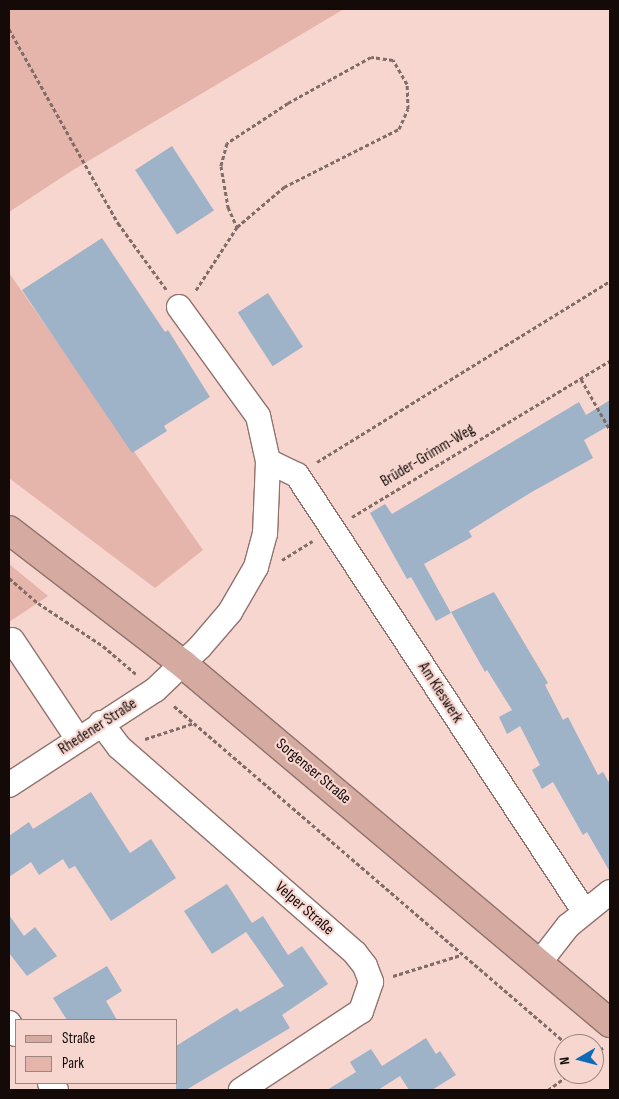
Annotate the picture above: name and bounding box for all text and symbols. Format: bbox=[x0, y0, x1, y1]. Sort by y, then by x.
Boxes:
street label: Brüder-Grimm-Weg bbox=[377, 420, 479, 492]
street label: Am Kieswerk bbox=[413, 659, 467, 727]
street label: Rhedener Straße bbox=[55, 695, 141, 759]
street label: Sorgenser Straße bbox=[272, 735, 354, 809]
street label: Velper Straße bbox=[271, 878, 337, 940]
legend bbox=[15, 1019, 178, 1084]
text: Straße bbox=[62, 1029, 95, 1048]
north arrow bbox=[554, 1034, 604, 1084]
text: Park bbox=[62, 1054, 84, 1073]
text: N bbox=[556, 1056, 574, 1066]

